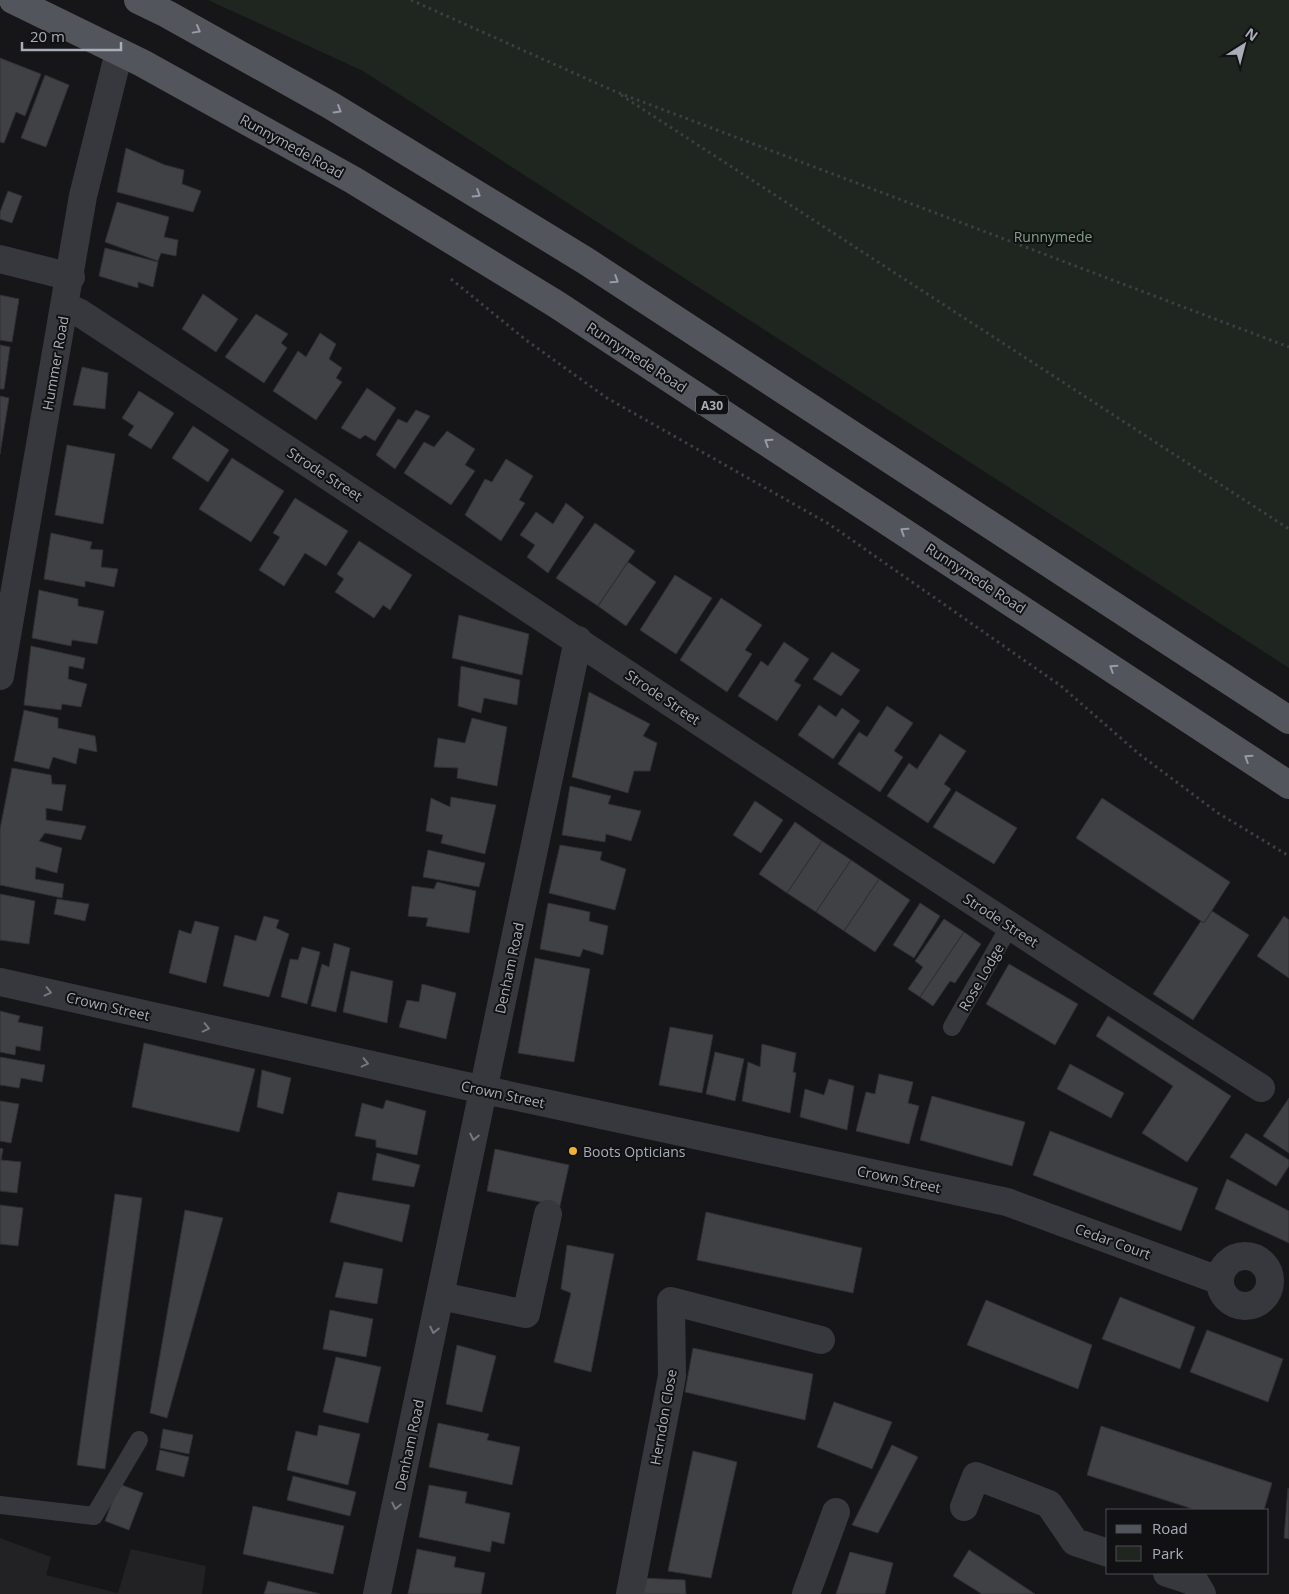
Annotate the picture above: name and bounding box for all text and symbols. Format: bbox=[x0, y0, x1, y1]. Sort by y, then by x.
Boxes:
scale bar bbox=[22, 20, 121, 52]
north arrow bbox=[1219, 20, 1269, 70]
text: N bbox=[1242, 23, 1262, 45]
one-way arrow bbox=[192, 24, 201, 34]
text: 20 m bbox=[30, 26, 65, 46]
one-way arrow bbox=[333, 104, 342, 114]
street label: Runnymede Road bbox=[237, 110, 347, 182]
one-way arrow bbox=[472, 188, 481, 198]
park label: Runnymede bbox=[1014, 227, 1092, 246]
one-way arrow bbox=[610, 274, 619, 284]
street label: Hummer Road bbox=[37, 314, 73, 412]
street label: Runnymede Road bbox=[583, 318, 691, 396]
road number: A30 bbox=[696, 396, 728, 414]
one-way arrow bbox=[764, 438, 773, 448]
street label: Strode Street bbox=[284, 443, 366, 505]
one-way arrow bbox=[900, 528, 910, 537]
street label: Runnymede Road bbox=[922, 539, 1030, 617]
street label: Strode Street bbox=[622, 665, 704, 729]
one-way arrow bbox=[1109, 665, 1118, 674]
one-way arrow bbox=[1245, 755, 1254, 764]
street label: Strode Street bbox=[960, 889, 1042, 951]
street label: Denham Road bbox=[490, 921, 528, 1015]
street label: Rose Lodge bbox=[954, 940, 1008, 1014]
one-way arrow bbox=[43, 986, 52, 997]
street label: Crown Street bbox=[64, 987, 152, 1025]
one-way arrow bbox=[202, 1022, 211, 1033]
one-way arrow bbox=[360, 1057, 369, 1068]
street label: Crown Street bbox=[459, 1076, 547, 1112]
one-way arrow bbox=[469, 1132, 480, 1141]
place label: Boots Opticians bbox=[583, 1142, 686, 1161]
marker: Boots Opticians bbox=[567, 1145, 579, 1157]
street label: Crown Street bbox=[855, 1161, 943, 1197]
street label: Cedar Court bbox=[1073, 1219, 1153, 1263]
one-way arrow bbox=[429, 1326, 440, 1335]
street label: Herndon Close bbox=[645, 1367, 681, 1466]
street label: Denham Road bbox=[390, 1398, 428, 1492]
one-way arrow bbox=[391, 1502, 402, 1511]
legend bbox=[1106, 1509, 1269, 1574]
text: Road bbox=[1152, 1518, 1188, 1538]
text: Park bbox=[1152, 1543, 1183, 1563]

